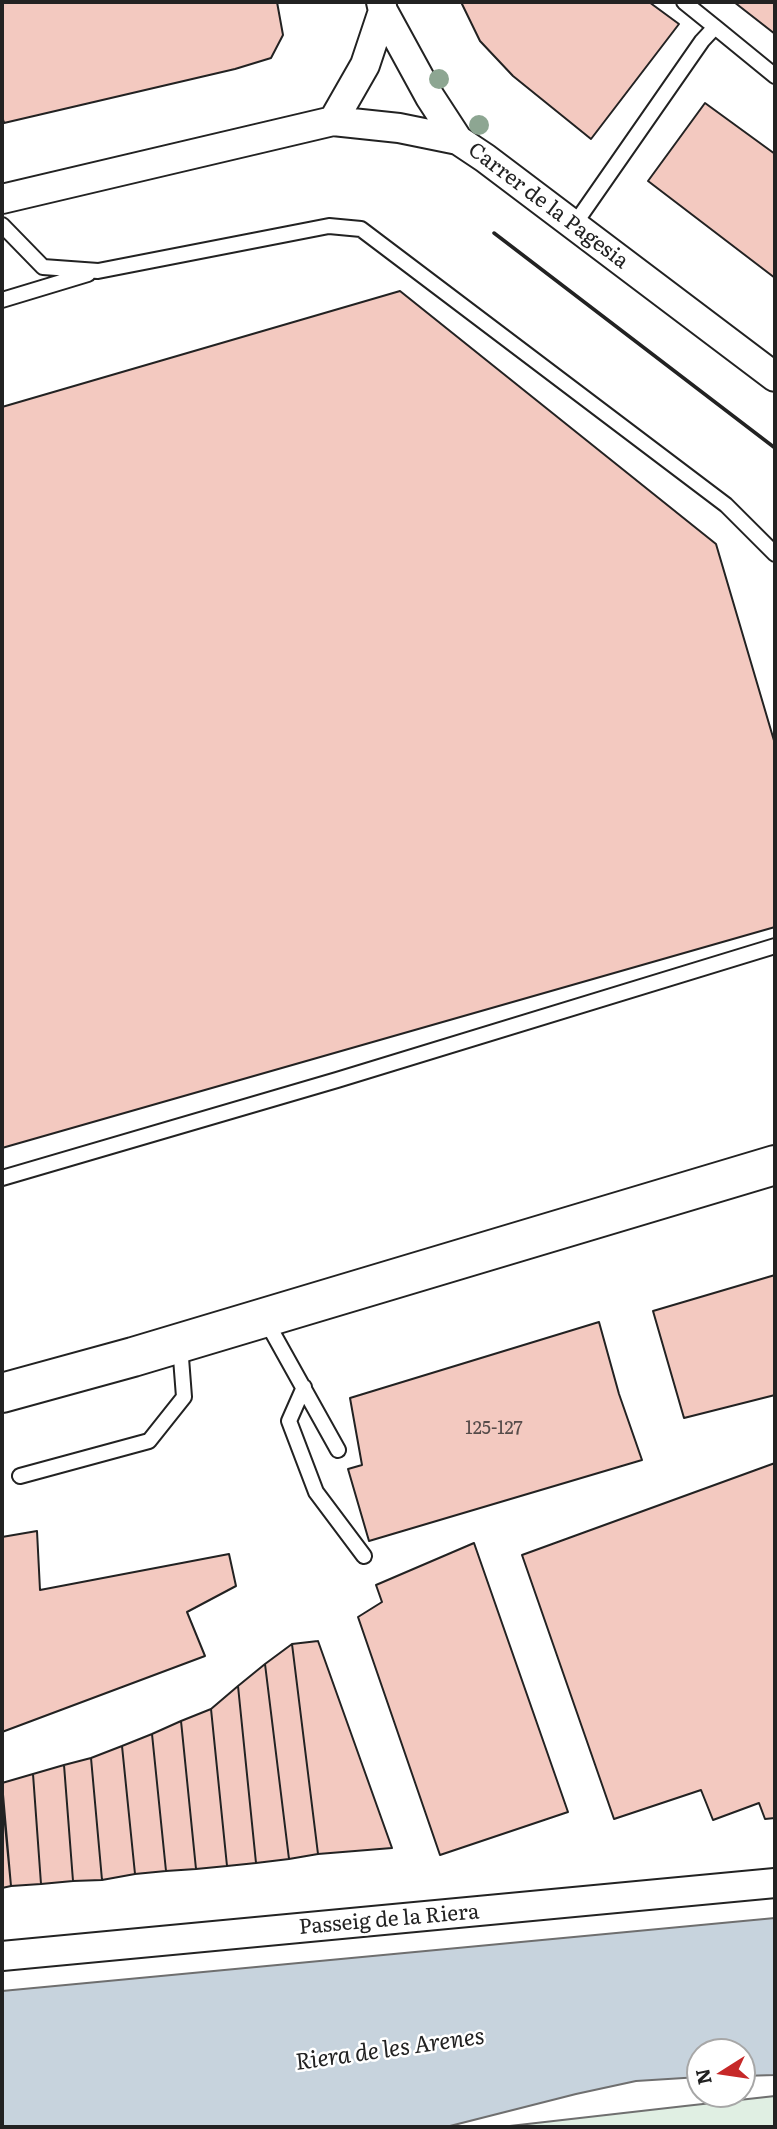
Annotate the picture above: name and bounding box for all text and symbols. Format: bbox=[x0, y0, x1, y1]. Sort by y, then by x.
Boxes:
street label: Carrer de la Pagesia bbox=[463, 138, 633, 274]
house number: 125-127 bbox=[465, 1418, 523, 1440]
street label: Passeig de la Riera bbox=[298, 1900, 480, 1940]
water label: Riera de les Arenes bbox=[294, 2023, 486, 2077]
north arrow bbox=[686, 2038, 756, 2108]
text: N bbox=[687, 2066, 718, 2088]

